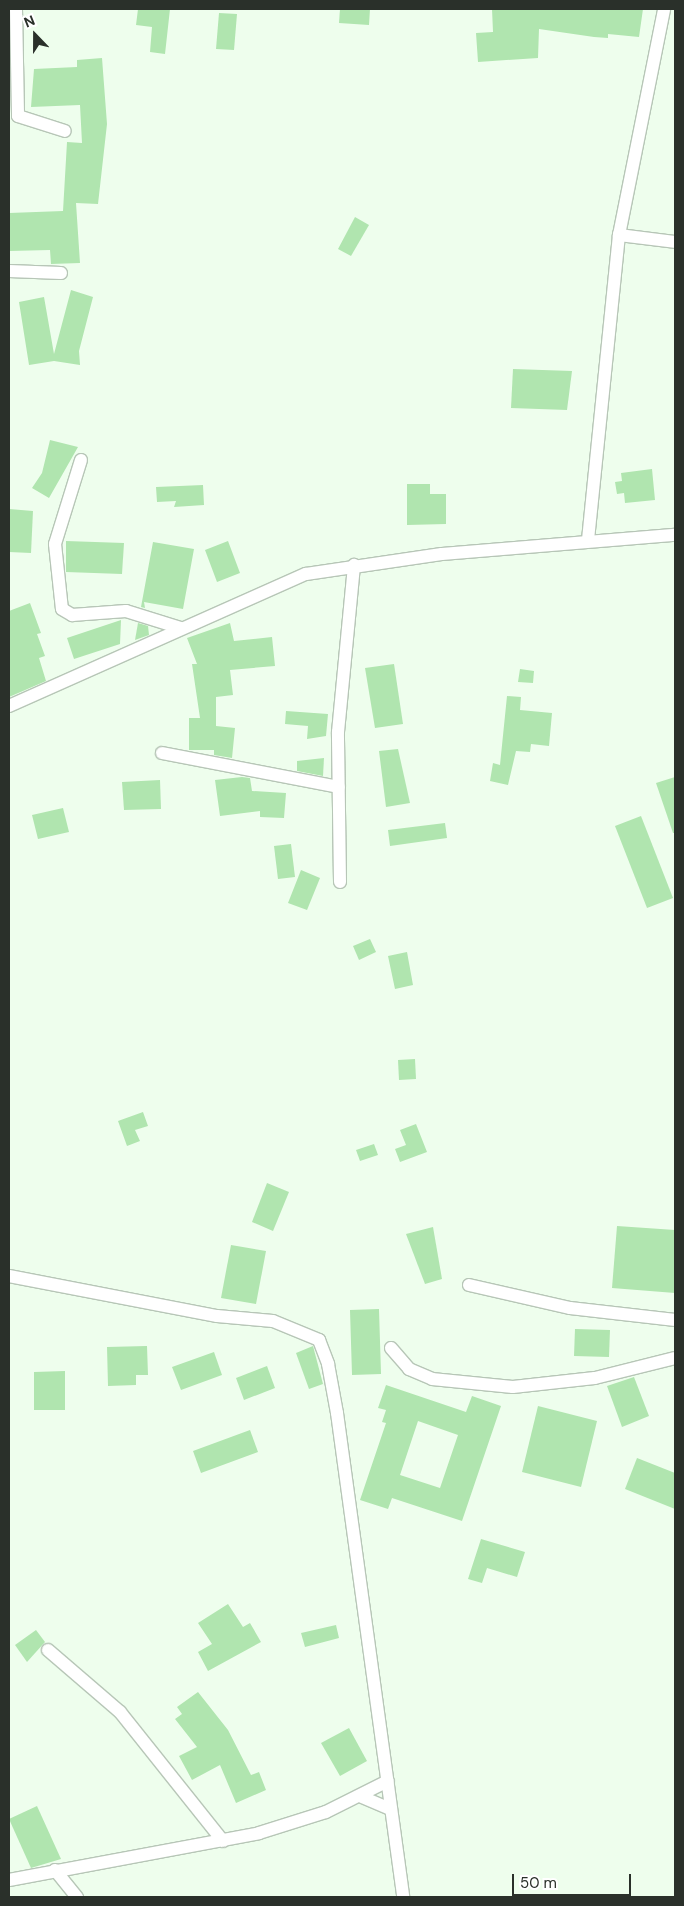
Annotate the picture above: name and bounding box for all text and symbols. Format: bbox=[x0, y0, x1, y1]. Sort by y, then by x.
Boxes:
north arrow bbox=[10, 10, 60, 60]
text: N bbox=[21, 11, 37, 31]
scale bar bbox=[514, 1864, 633, 1896]
text: 50 m bbox=[520, 1873, 557, 1893]

